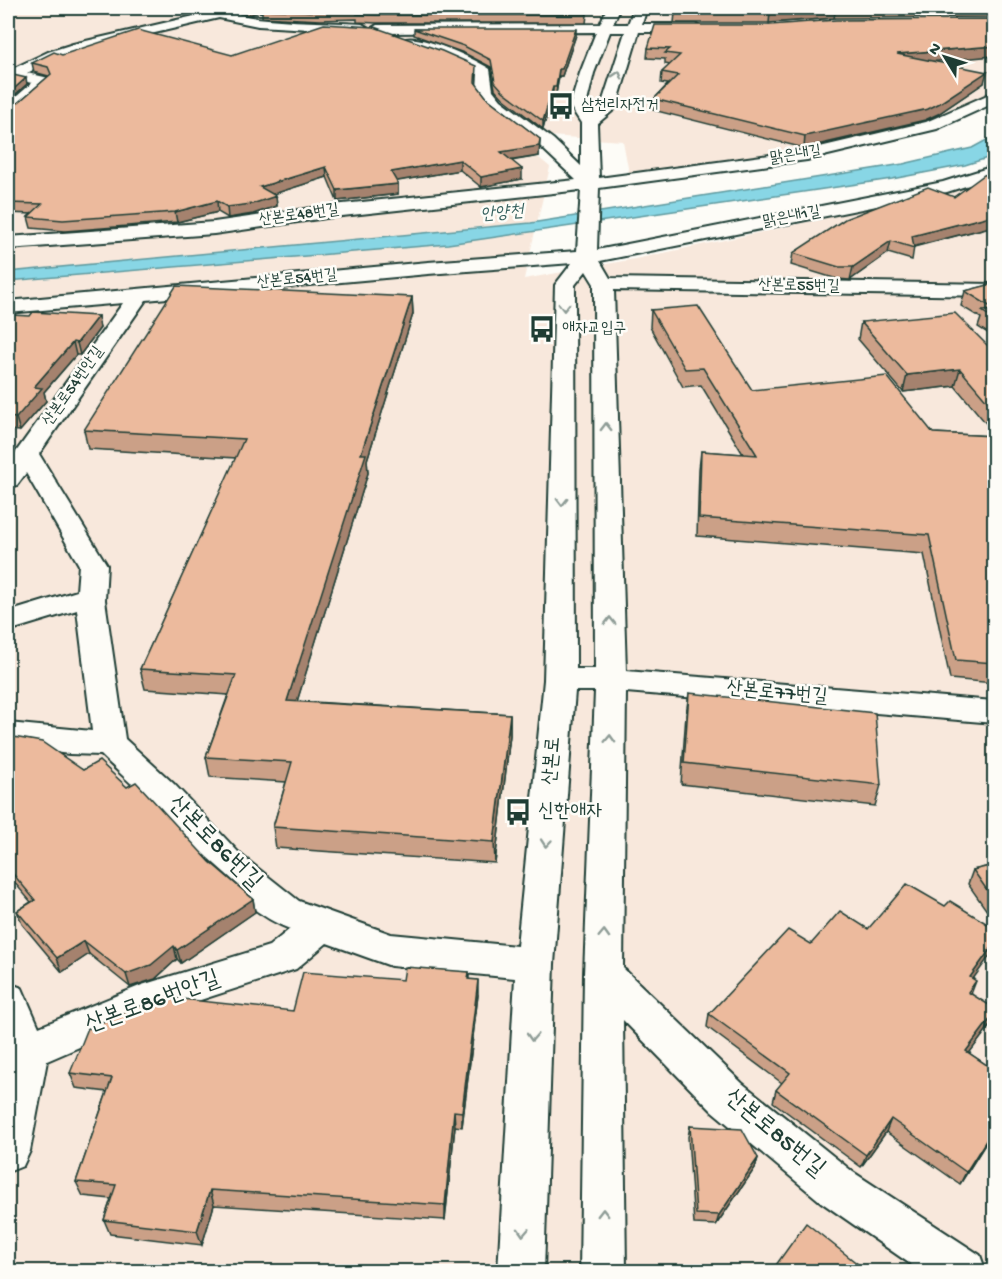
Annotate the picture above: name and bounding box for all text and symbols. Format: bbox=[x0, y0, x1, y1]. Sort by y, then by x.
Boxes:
north arrow bbox=[915, 27, 975, 87]
text: N bbox=[925, 40, 947, 60]
one-way arrow bbox=[610, 70, 623, 81]
bus stop icon: 삼천리자전거 bbox=[546, 91, 576, 121]
place label: 삼천리자전거 bbox=[581, 97, 658, 116]
street label: 맑은내길 bbox=[769, 143, 823, 169]
street label: 산본로48번길 bbox=[258, 201, 340, 231]
water label: 안양천 bbox=[479, 202, 526, 226]
street label: 맑은내1길 bbox=[762, 203, 822, 233]
street label: 산본로54번길 bbox=[256, 266, 338, 294]
street label: 산본로55번길 bbox=[758, 277, 840, 297]
one-way arrow bbox=[558, 303, 571, 312]
bus stop icon: 애자교입구 bbox=[527, 314, 557, 344]
place label: 애자교입구 bbox=[562, 320, 626, 339]
street label: 산본로54번안길 bbox=[39, 343, 109, 431]
one-way arrow bbox=[600, 422, 612, 431]
one-way arrow bbox=[556, 498, 568, 507]
one-way arrow bbox=[604, 617, 616, 626]
street label: 산본로77번길 bbox=[726, 678, 828, 710]
one-way arrow bbox=[603, 735, 616, 744]
street label: 산본로 bbox=[539, 736, 567, 786]
street label: 산본로86번길 bbox=[161, 791, 267, 897]
bus stop icon: 신한애자 bbox=[503, 797, 533, 827]
place label: 신한애자 bbox=[538, 801, 602, 824]
one-way arrow bbox=[539, 838, 552, 847]
one-way arrow bbox=[598, 930, 610, 939]
street label: 산본로86번안길 bbox=[82, 965, 224, 1041]
one-way arrow bbox=[525, 1033, 538, 1042]
street label: 산본로85번길 bbox=[718, 1084, 830, 1184]
one-way arrow bbox=[597, 1209, 609, 1218]
one-way arrow bbox=[517, 1227, 529, 1236]

